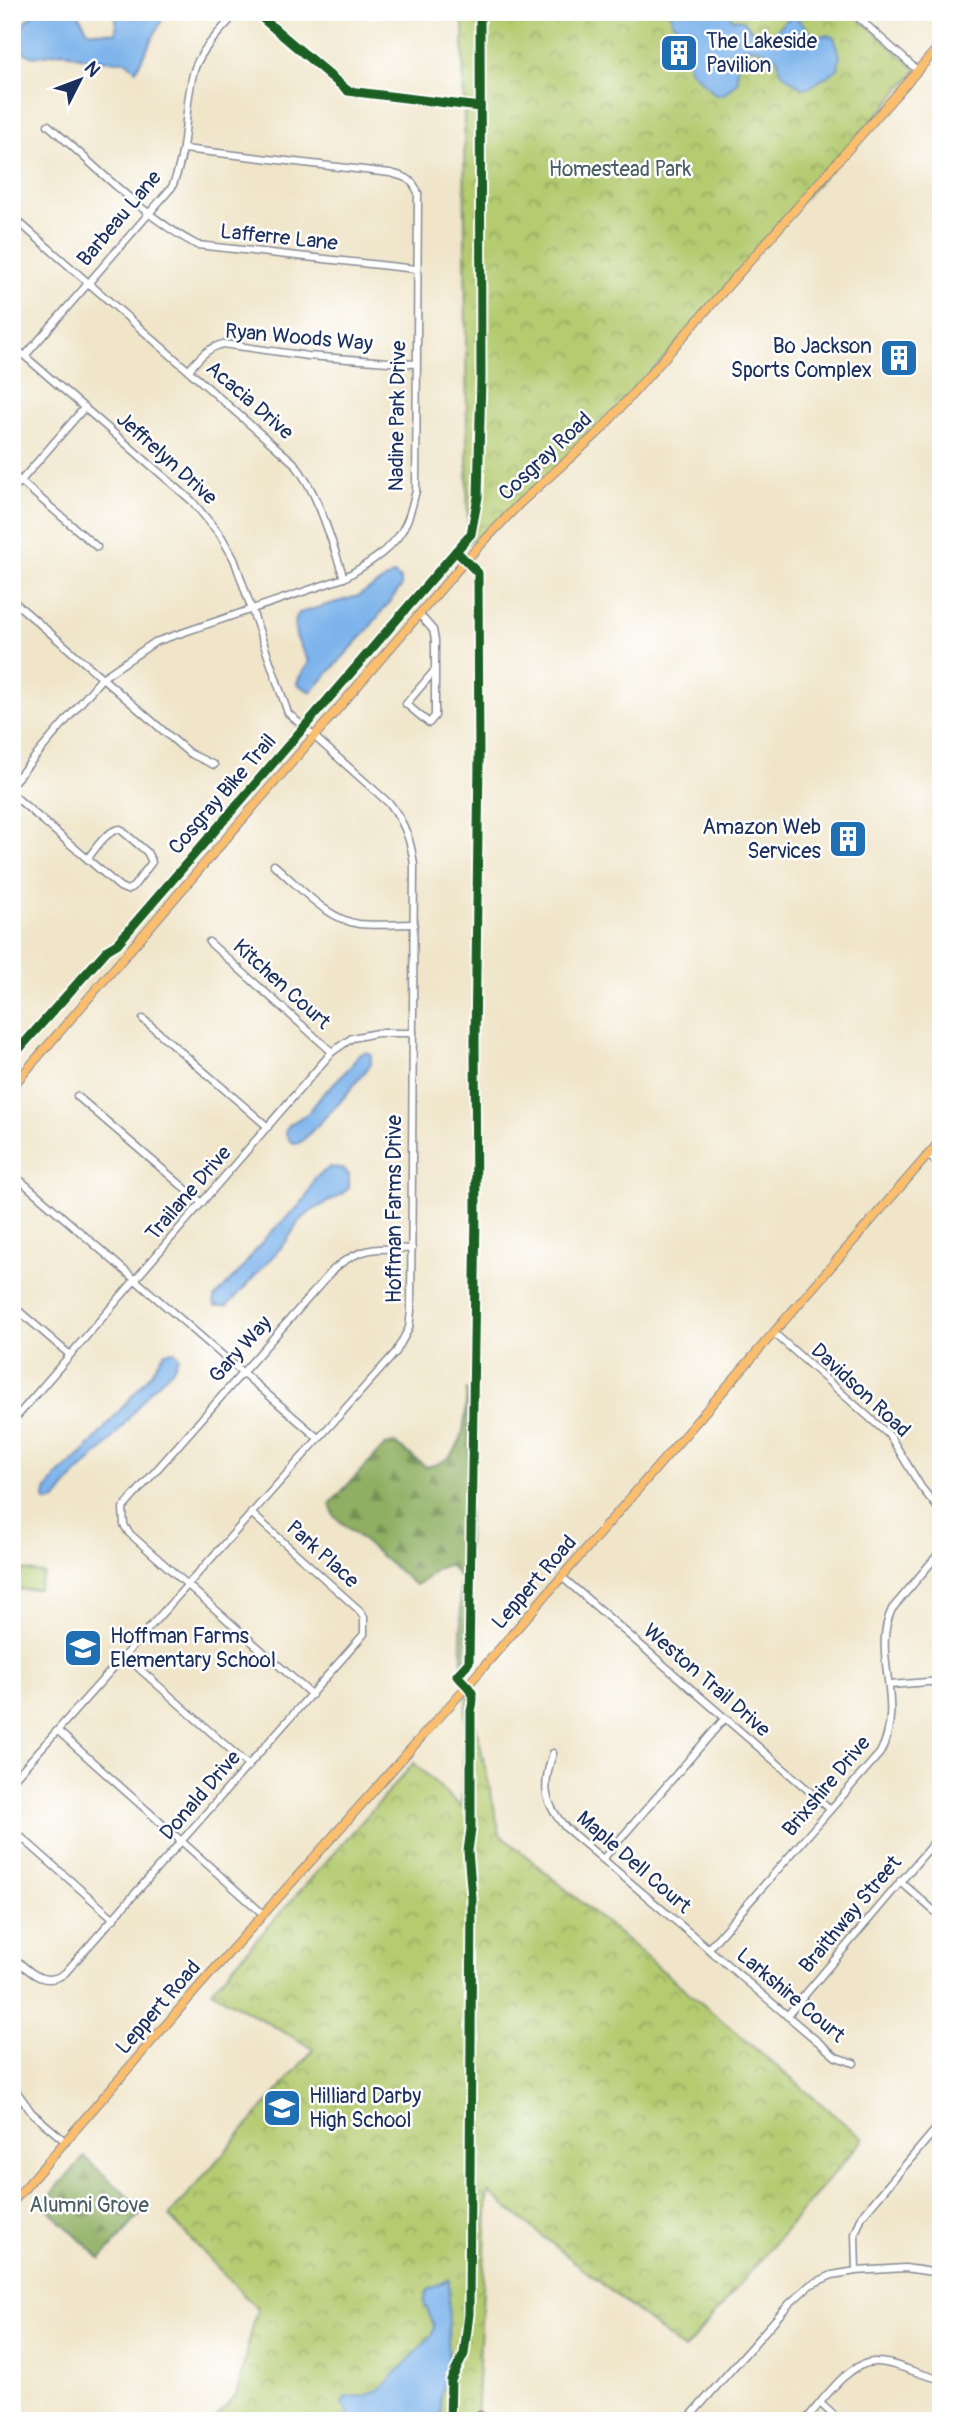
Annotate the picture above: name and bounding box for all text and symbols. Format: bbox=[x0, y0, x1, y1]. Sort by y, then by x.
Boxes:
place label: The Lakeside Pavilion bbox=[706, 28, 818, 79]
building icon: The Lakeside Pavilion bbox=[658, 32, 700, 74]
north arrow bbox=[46, 46, 116, 116]
text: N bbox=[79, 56, 105, 82]
park label: Homestead Park bbox=[549, 156, 692, 183]
street label: Barbeau Lane bbox=[71, 164, 168, 272]
street label: Lafferre Lane bbox=[219, 218, 340, 257]
street label: Ryan Woods Way bbox=[224, 318, 374, 357]
place label: Bo Jackson Sports Complex bbox=[731, 333, 872, 384]
building icon: Bo Jackson Sports Complex bbox=[878, 337, 920, 379]
street label: Nadine Park Drive bbox=[383, 340, 412, 492]
street label: Acacia Drive bbox=[200, 355, 300, 446]
street label: Jeffrelyn Drive bbox=[111, 406, 223, 511]
street label: Cosgray Road bbox=[493, 406, 598, 507]
street label: Cosgray Bike Trail bbox=[163, 728, 282, 860]
place label: Amazon Web Services bbox=[702, 814, 822, 865]
building icon: Amazon Web Services bbox=[827, 818, 869, 860]
street label: Kitchen Court bbox=[227, 933, 337, 1036]
street label: Hoffman Farms Drive bbox=[381, 1114, 408, 1303]
street label: Trailane Drive bbox=[140, 1140, 238, 1247]
street label: Gary Way bbox=[203, 1310, 278, 1389]
street label: Davidson Road bbox=[805, 1337, 916, 1443]
street label: Park Place bbox=[281, 1515, 365, 1595]
street label: Leppert Road bbox=[486, 1530, 583, 1635]
street label: Weston Trail Drive bbox=[637, 1618, 776, 1743]
place label: Hoffman Farms Elementary School bbox=[110, 1623, 276, 1674]
school or university icon: Hoffman Farms Elementary School bbox=[62, 1627, 104, 1669]
street label: Brixshire Drive bbox=[776, 1730, 877, 1842]
street label: Donald Drive bbox=[154, 1744, 247, 1846]
street label: Maple Dell Court bbox=[571, 1805, 697, 1920]
street label: Braithway Street bbox=[793, 1849, 908, 1979]
street label: Larkshire Court bbox=[731, 1942, 851, 2049]
street label: Leppert Road bbox=[110, 1955, 207, 2060]
place label: Hilliard Darby High School bbox=[309, 2083, 421, 2134]
school or university icon: Hilliard Darby High School bbox=[261, 2087, 303, 2129]
park label: Alumni Grove bbox=[29, 2192, 149, 2219]

